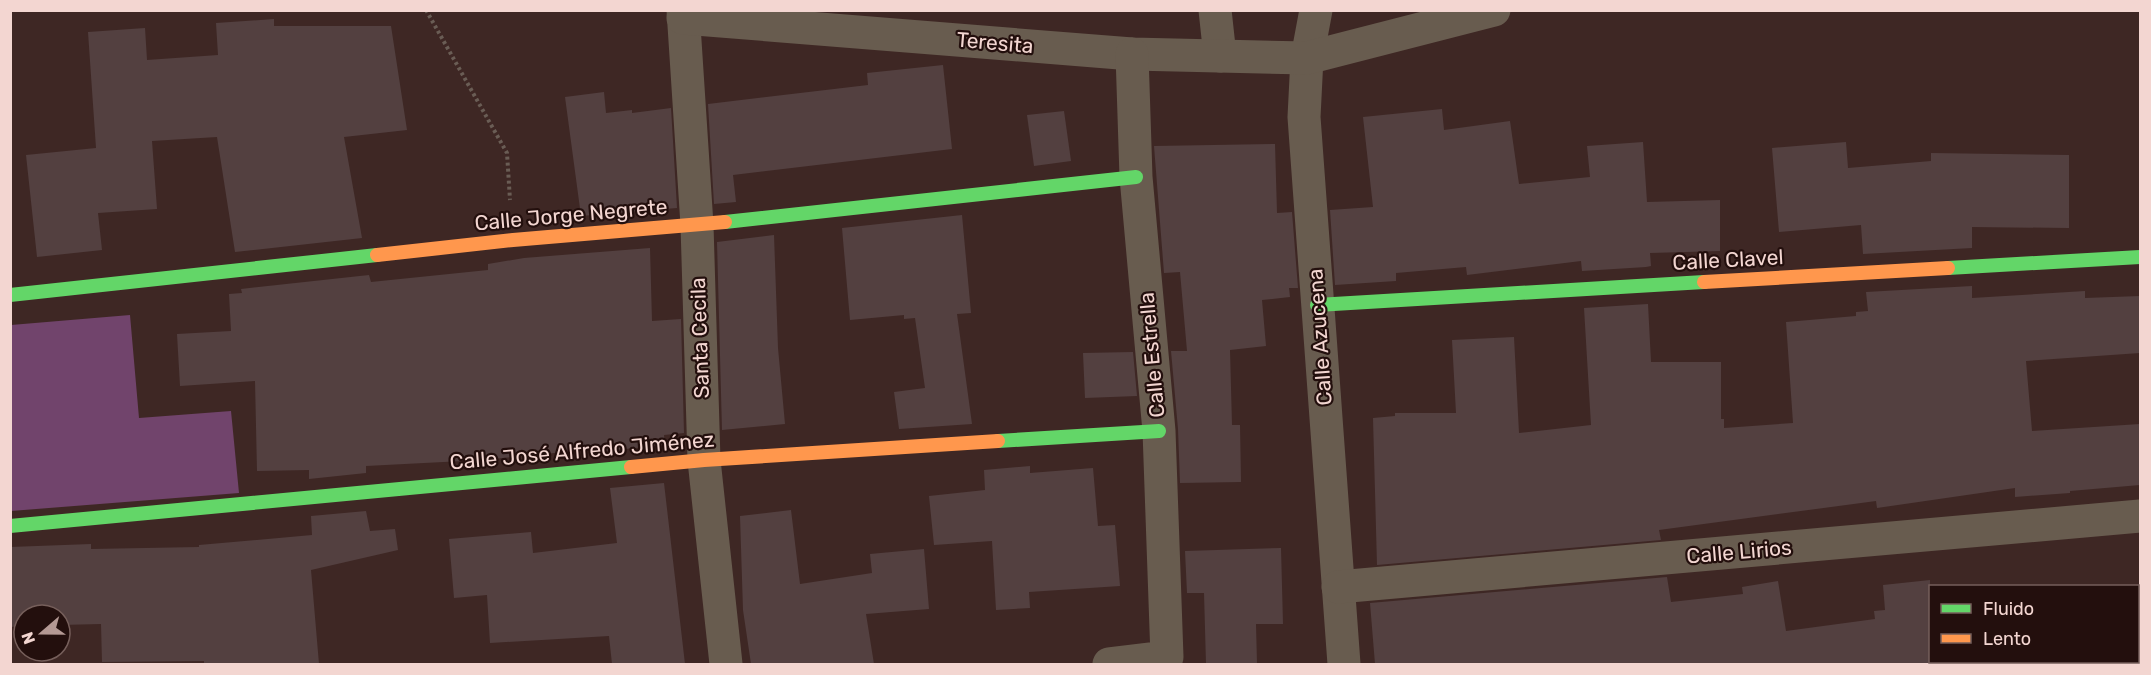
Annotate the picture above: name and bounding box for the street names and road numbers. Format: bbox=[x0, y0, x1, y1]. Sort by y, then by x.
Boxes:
street label: Teresita bbox=[956, 27, 1035, 58]
street label: Calle Jorge Negrete bbox=[473, 194, 668, 235]
street label: Calle Clavel bbox=[1672, 244, 1784, 275]
street label: Calle Azucena bbox=[1302, 268, 1337, 406]
street label: Santa Cecila bbox=[685, 277, 714, 399]
street label: Calle Estrella bbox=[1134, 291, 1169, 419]
street label: Calle José Alfredo Jiménez bbox=[449, 426, 715, 475]
street label: Calle Lirios bbox=[1685, 534, 1793, 569]

